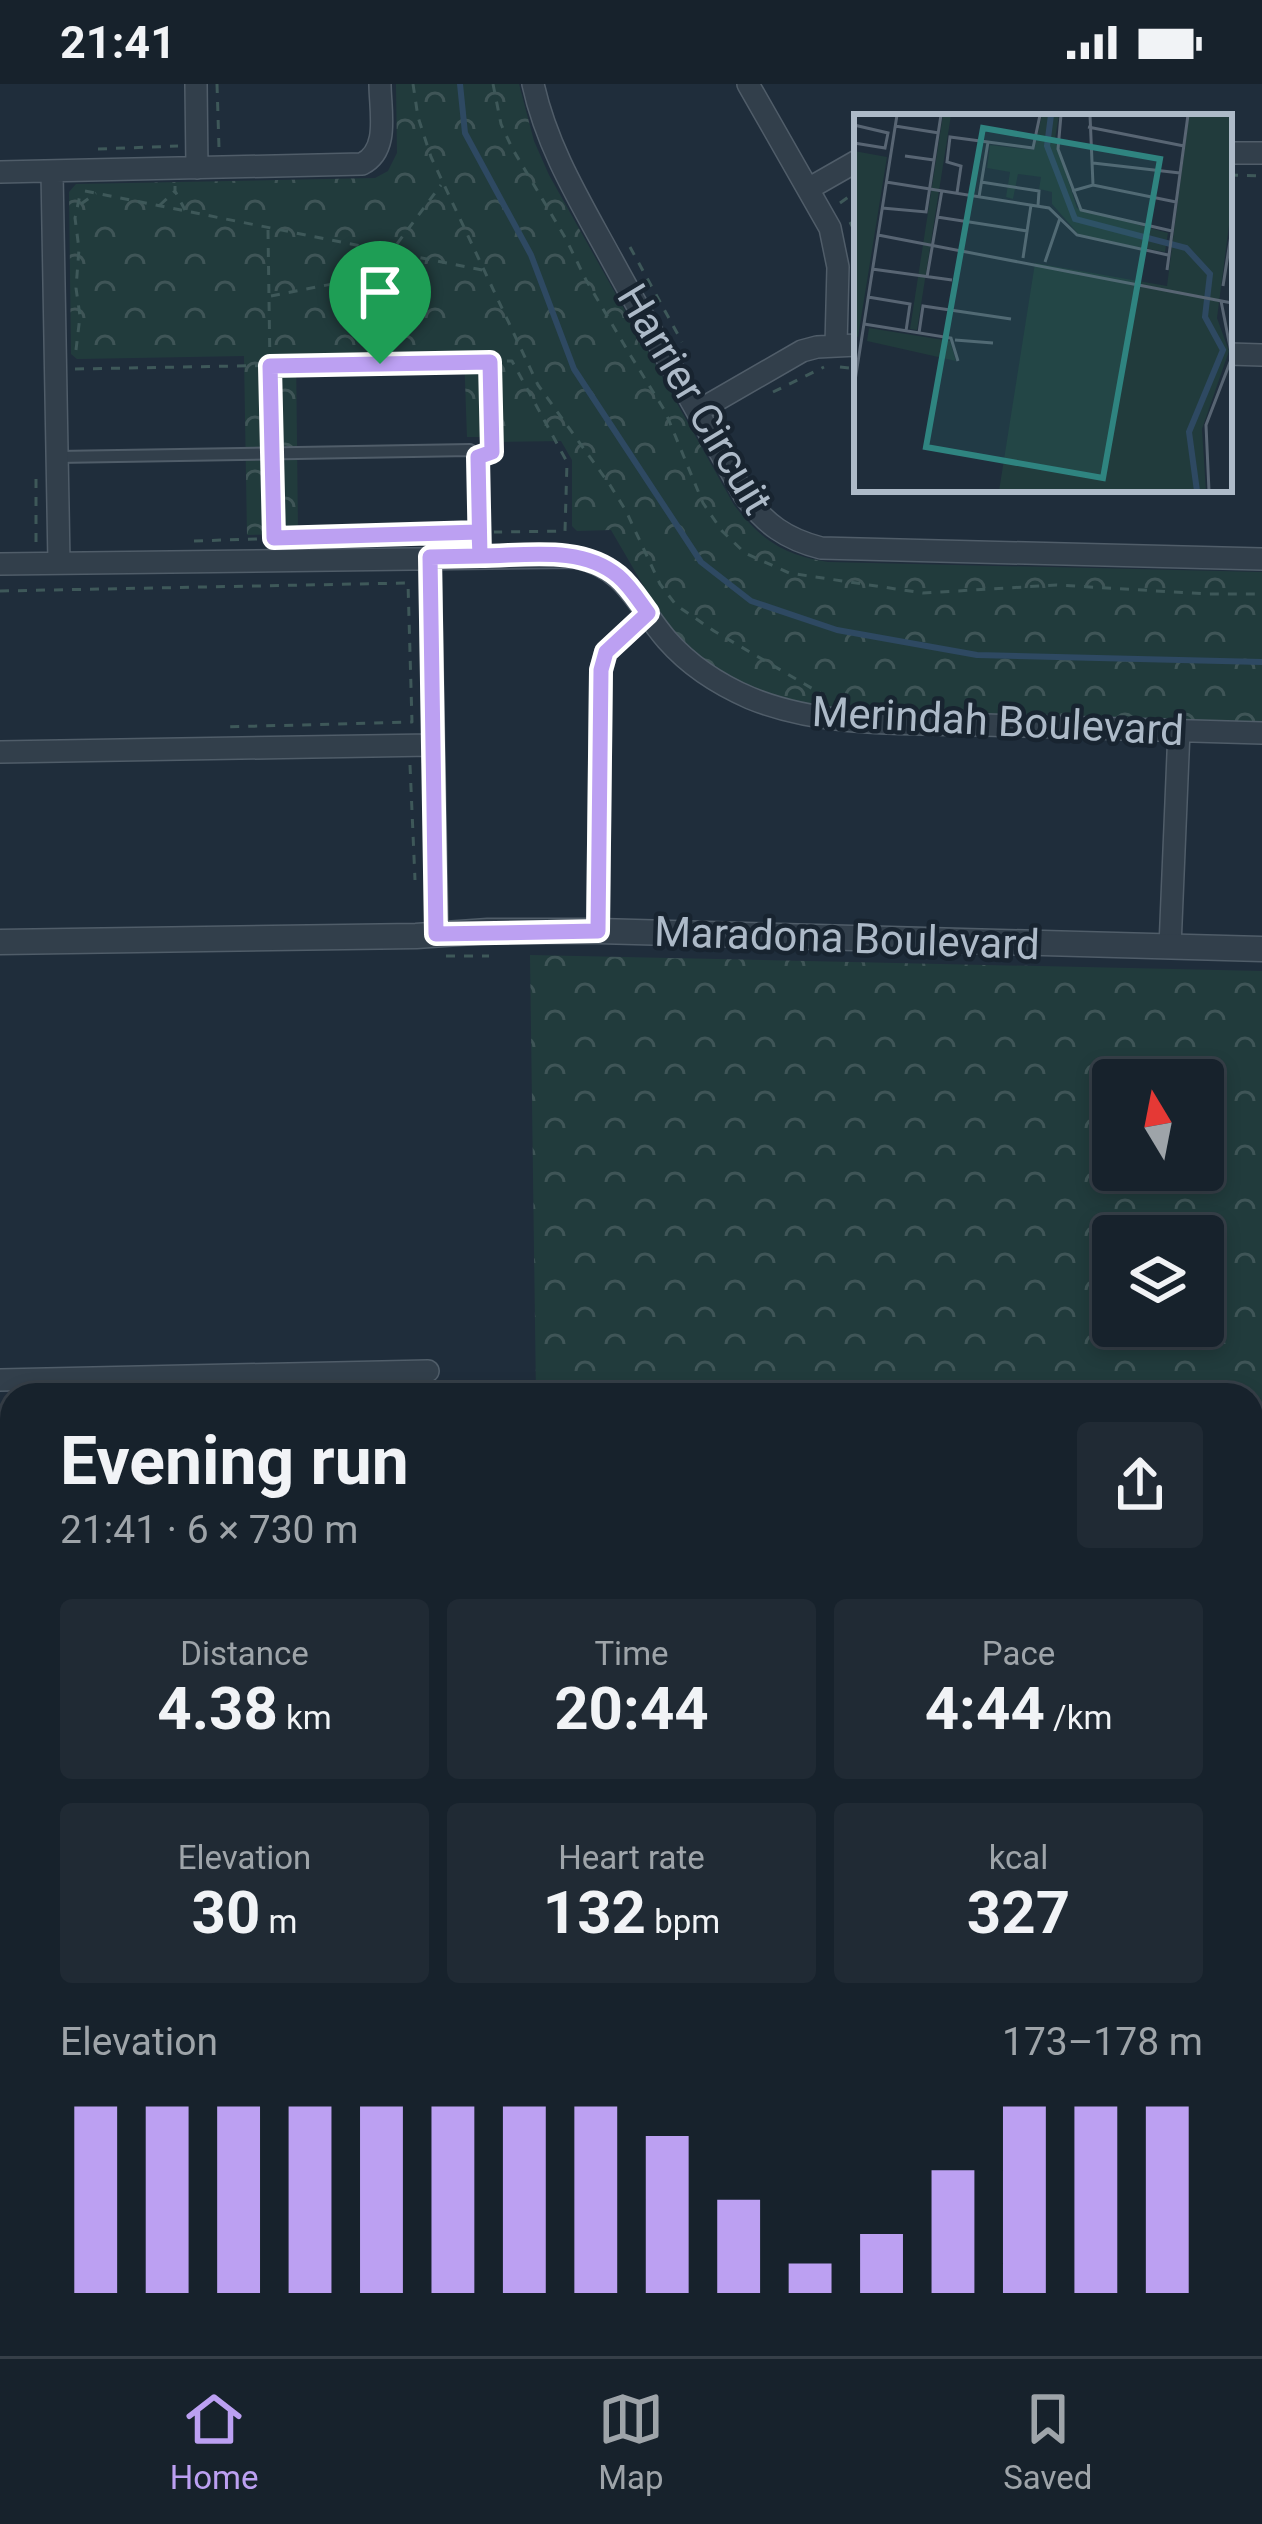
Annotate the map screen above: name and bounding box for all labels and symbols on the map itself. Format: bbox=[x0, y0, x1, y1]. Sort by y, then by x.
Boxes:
inset map bbox=[854, 114, 1232, 492]
pin bbox=[329, 241, 431, 364]
street label: Harrier Circuit bbox=[607, 275, 783, 523]
street label: Merindah Boulevard bbox=[811, 687, 1185, 755]
street label: Maradona Boulevard bbox=[653, 907, 1041, 969]
north arrow bbox=[1092, 1059, 1224, 1191]

